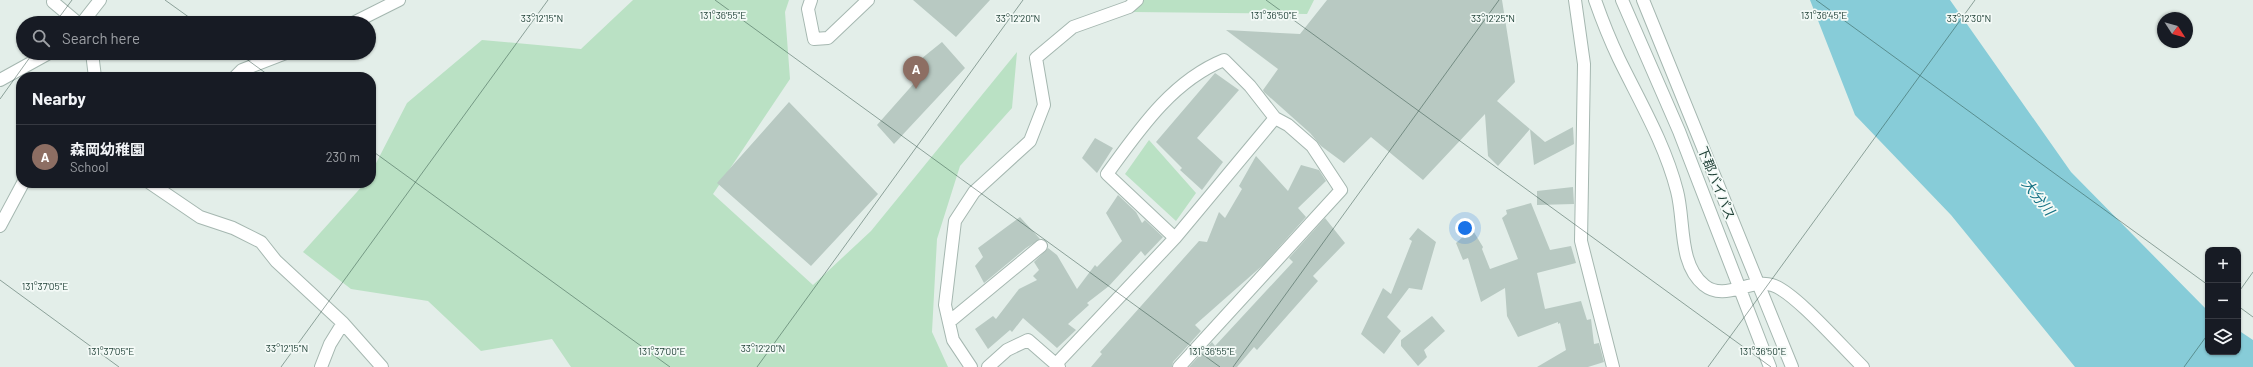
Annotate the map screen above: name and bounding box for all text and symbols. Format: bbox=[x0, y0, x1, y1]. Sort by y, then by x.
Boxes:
text: 131°36'55"E bbox=[700, 9, 746, 21]
text: 131°36'50"E bbox=[1251, 9, 1297, 21]
text: 131°36'45"E bbox=[1801, 9, 1847, 21]
text: 33°12'15"N bbox=[521, 12, 563, 24]
text: 33°12'20"N bbox=[996, 12, 1040, 24]
text: 33°12'25"N bbox=[1471, 12, 1515, 24]
text: 33°12'30"N bbox=[1947, 12, 1991, 24]
north arrow bbox=[2157, 12, 2193, 48]
search box bbox=[16, 16, 376, 60]
icon: search bbox=[30, 27, 52, 49]
text: Search here bbox=[62, 29, 140, 47]
pin: A bbox=[903, 56, 929, 89]
text: Nearby bbox=[32, 88, 86, 108]
text: 森岡幼稚園 bbox=[70, 140, 145, 158]
street label: 下郡バイパス bbox=[1695, 144, 1739, 222]
text: A bbox=[41, 149, 49, 165]
text: 230 m bbox=[326, 149, 360, 165]
text: School bbox=[70, 159, 108, 175]
water label: 大分川 bbox=[2019, 175, 2059, 220]
your location bbox=[1455, 218, 1475, 238]
map controls bbox=[2205, 247, 2241, 355]
button: + bbox=[2205, 247, 2241, 283]
text: 131°37'05"E bbox=[22, 280, 68, 292]
button: − bbox=[2205, 283, 2241, 319]
button: layers bbox=[2205, 319, 2241, 355]
text: 33°12'15"N bbox=[266, 342, 308, 354]
text: 33°12'20"N bbox=[741, 342, 785, 354]
text: 131°37'05"E bbox=[88, 345, 134, 357]
text: 131°37'00"E bbox=[638, 345, 686, 357]
text: 131°36'55"E bbox=[1189, 345, 1235, 357]
text: 131°36'50"E bbox=[1740, 345, 1786, 357]

